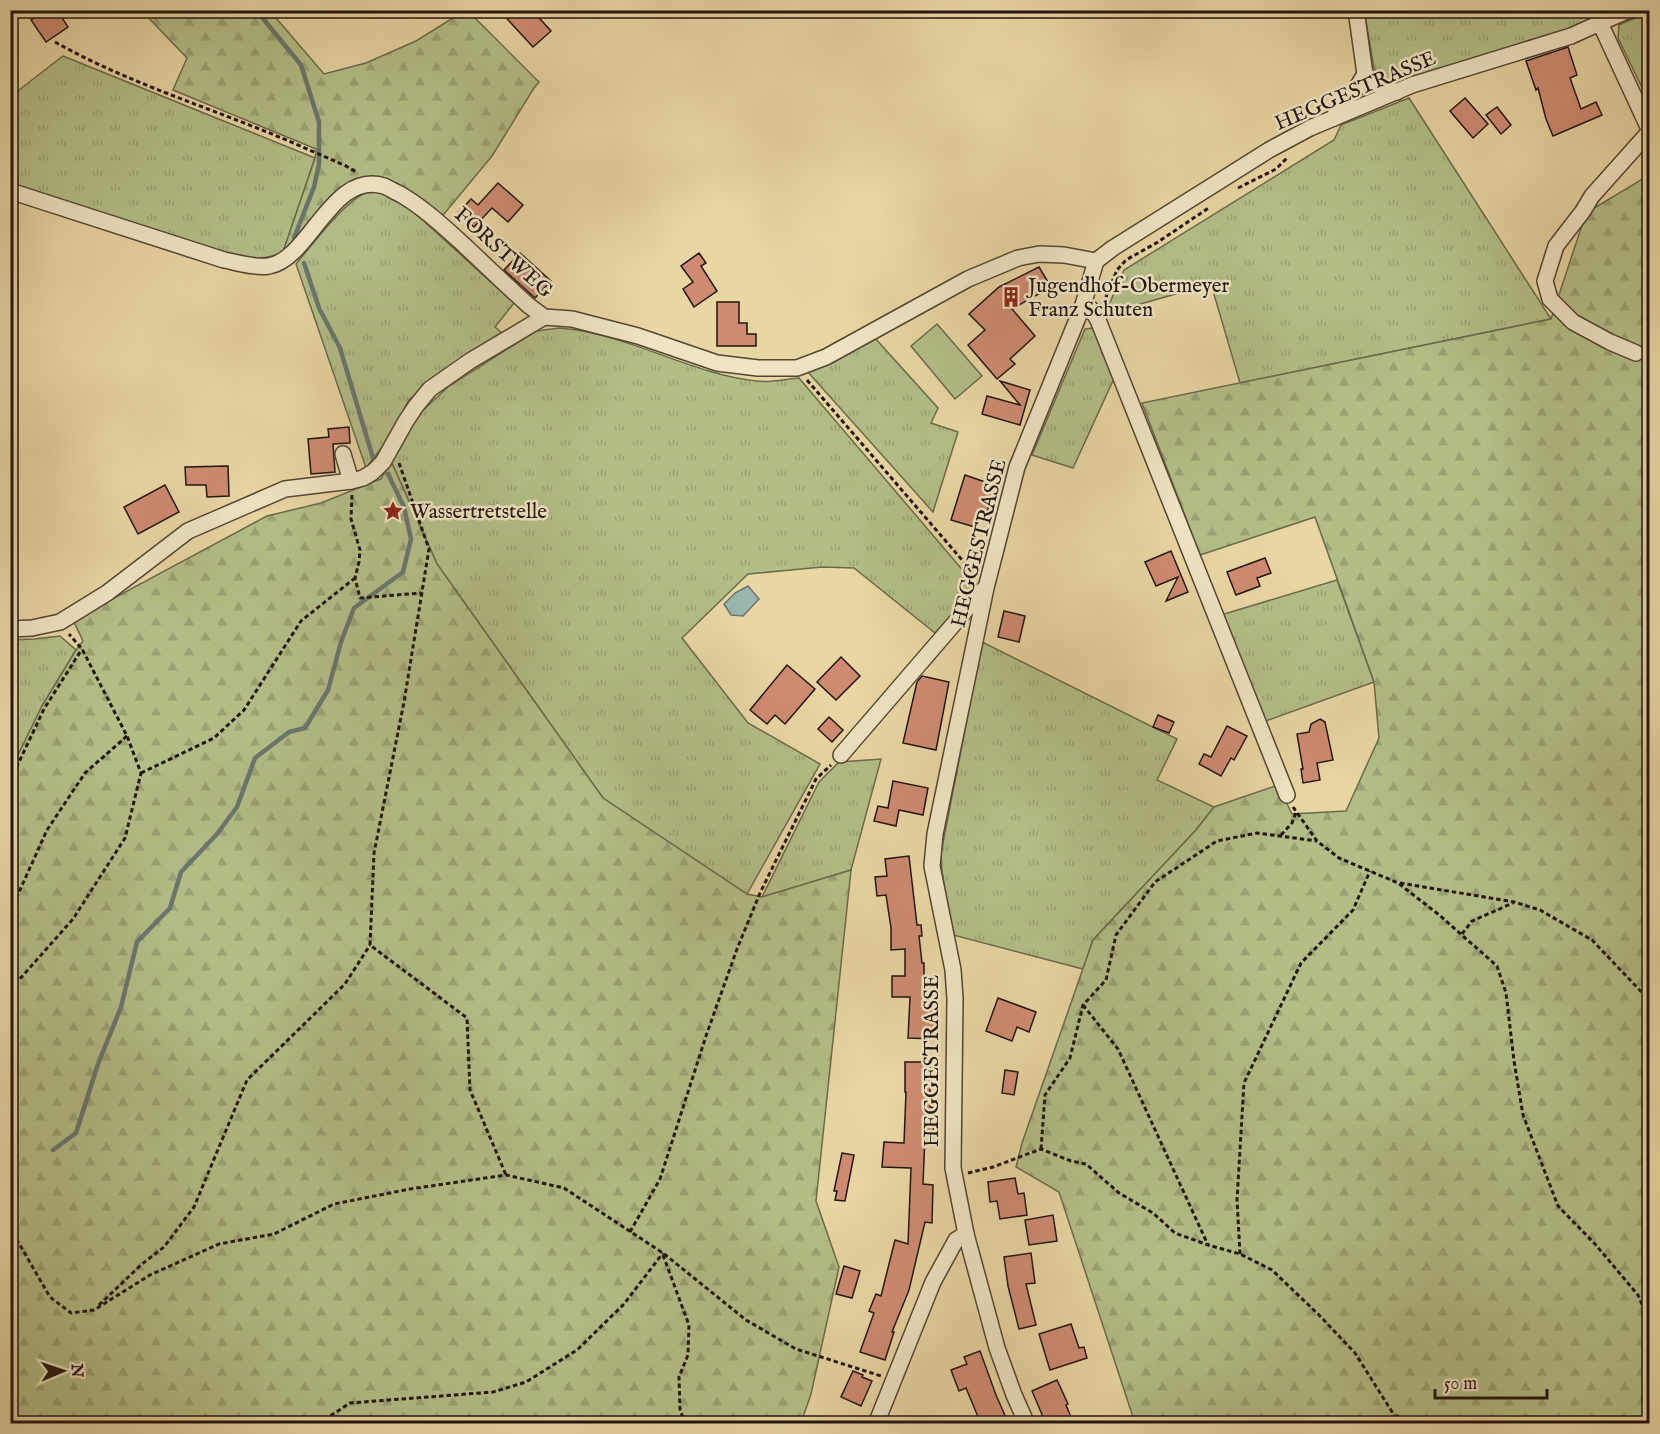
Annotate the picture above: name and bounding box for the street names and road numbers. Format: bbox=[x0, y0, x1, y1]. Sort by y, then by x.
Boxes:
street label: HEGGESTRASSE bbox=[1271, 45, 1440, 138]
street label: FORSTWEG bbox=[448, 202, 558, 305]
street label: HEGGESTRASSE bbox=[945, 456, 1013, 630]
street label: HEGGESTRASSE bbox=[919, 975, 946, 1147]

